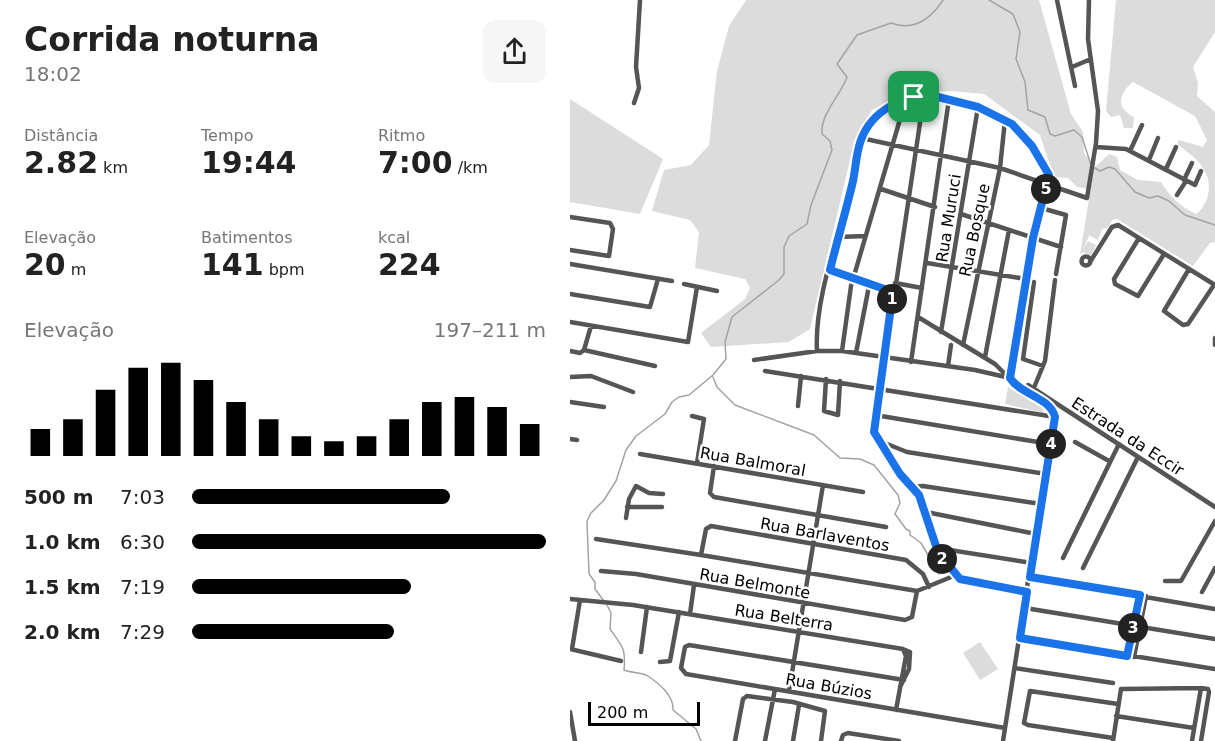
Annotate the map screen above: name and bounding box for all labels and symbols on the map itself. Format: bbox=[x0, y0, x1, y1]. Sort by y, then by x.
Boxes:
pin bbox=[888, 71, 939, 122]
street label: Rua Muruci bbox=[932, 172, 965, 264]
pin: 5 bbox=[1031, 174, 1061, 204]
street label: Rua Bosque bbox=[955, 182, 994, 278]
pin: 1 bbox=[877, 284, 907, 314]
street label: Estrada da Eccir bbox=[1068, 393, 1188, 480]
pin: 4 bbox=[1036, 429, 1066, 459]
street label: Rua Balmoral bbox=[699, 443, 807, 480]
street label: Rua Barlaventos bbox=[759, 514, 891, 555]
pin: 2 bbox=[927, 544, 957, 574]
street label: Rua Belmonte bbox=[698, 564, 812, 603]
street label: Rua Belterra bbox=[733, 600, 835, 635]
pin: 3 bbox=[1118, 613, 1148, 643]
street label: Rua Búzios bbox=[784, 670, 874, 703]
scale bar bbox=[588, 699, 700, 726]

